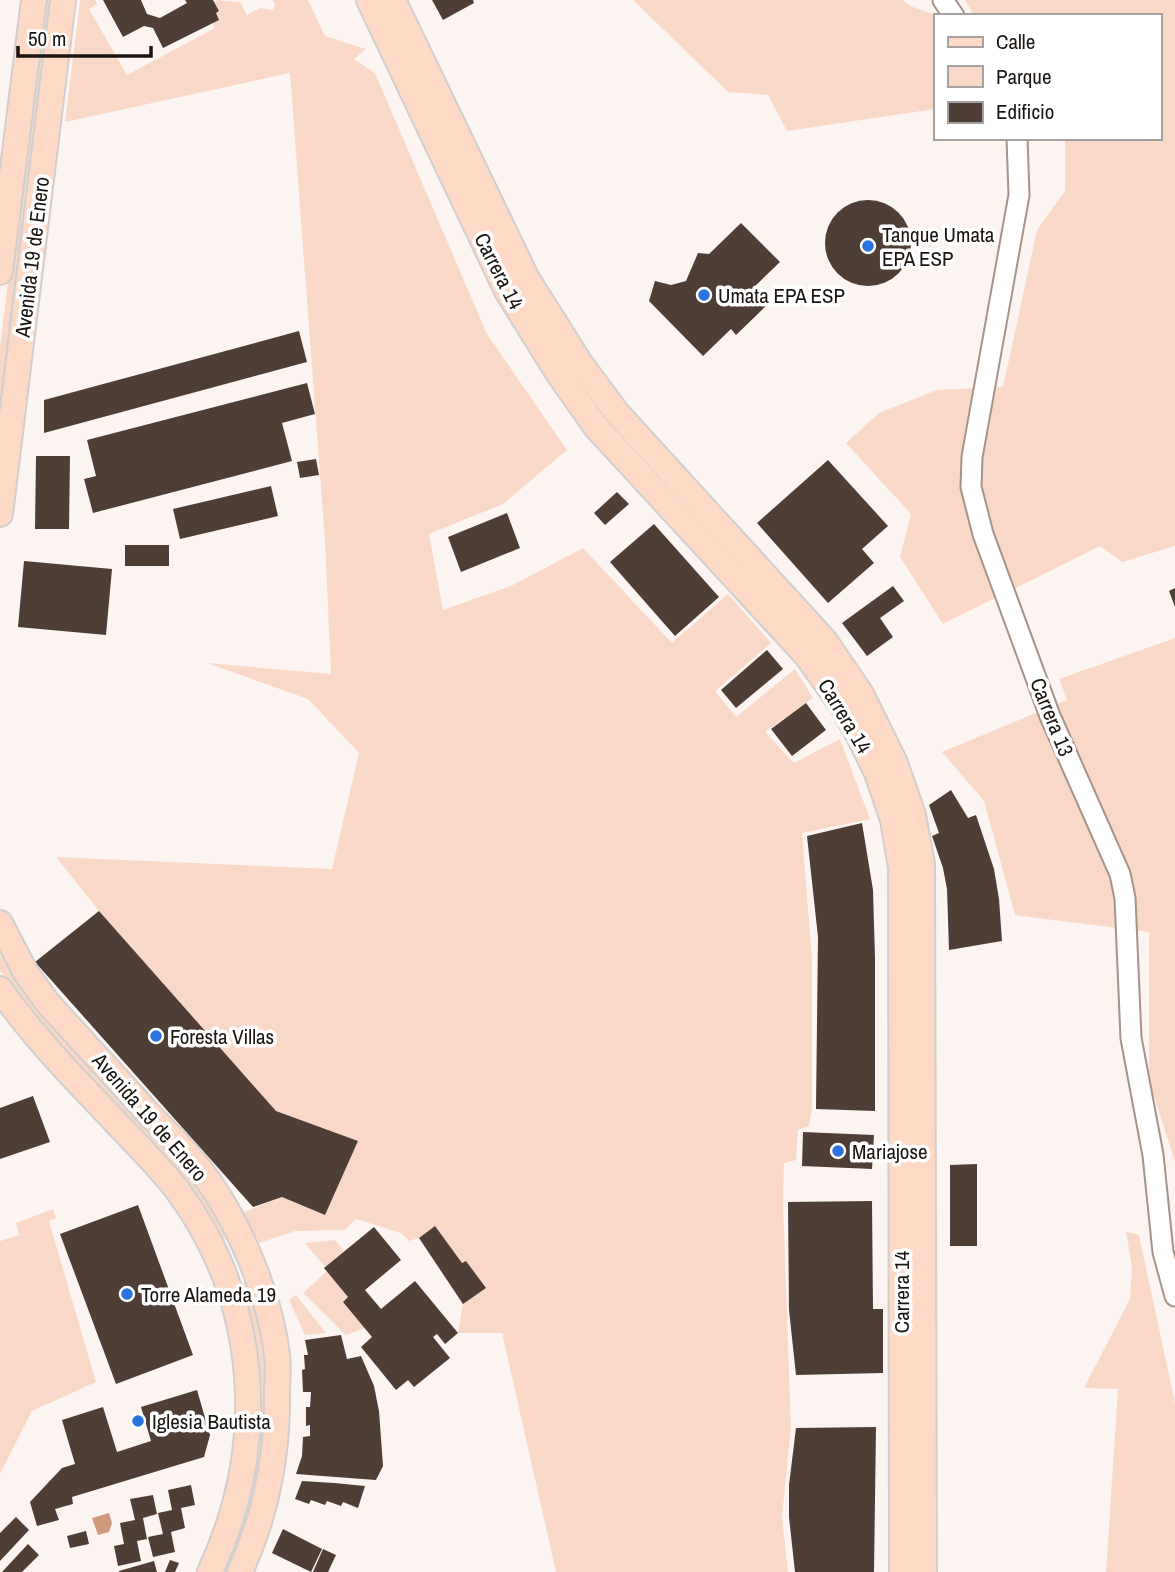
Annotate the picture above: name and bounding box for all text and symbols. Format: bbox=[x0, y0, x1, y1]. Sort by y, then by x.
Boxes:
scale bar bbox=[18, 14, 150, 58]
legend bbox=[934, 14, 1161, 140]
text: 50 m bbox=[28, 24, 66, 53]
text: Calle bbox=[996, 27, 1035, 56]
text: Parque bbox=[996, 62, 1052, 91]
text: Edificio bbox=[996, 97, 1054, 126]
street label: Avenida 19 de Enero bbox=[8, 175, 56, 340]
place label: Tanque Umata EPA ESP bbox=[882, 220, 995, 273]
street label: Carrera 14 bbox=[467, 228, 531, 315]
marker: Tanque Umata EPA ESP bbox=[860, 238, 876, 254]
place label: Umata EPA ESP bbox=[718, 281, 845, 310]
marker: Umata EPA ESP bbox=[696, 287, 712, 303]
street label: Carrera 14 bbox=[811, 673, 879, 759]
street label: Carrera 13 bbox=[1023, 673, 1081, 761]
place label: Foresta Villas bbox=[170, 1022, 274, 1051]
marker: Foresta Villas bbox=[148, 1028, 164, 1044]
street label: Avenida 19 de Enero bbox=[85, 1046, 214, 1187]
place label: Mariajose bbox=[852, 1137, 928, 1166]
marker: Mariajose bbox=[830, 1143, 846, 1159]
street label: Carrera 14 bbox=[887, 1250, 916, 1333]
place label: Torre Alameda 19 bbox=[141, 1280, 276, 1309]
marker: Torre Alameda 19 bbox=[119, 1286, 135, 1302]
place label: Iglesia Bautista bbox=[152, 1407, 271, 1436]
marker: Iglesia Bautista bbox=[130, 1413, 146, 1429]

